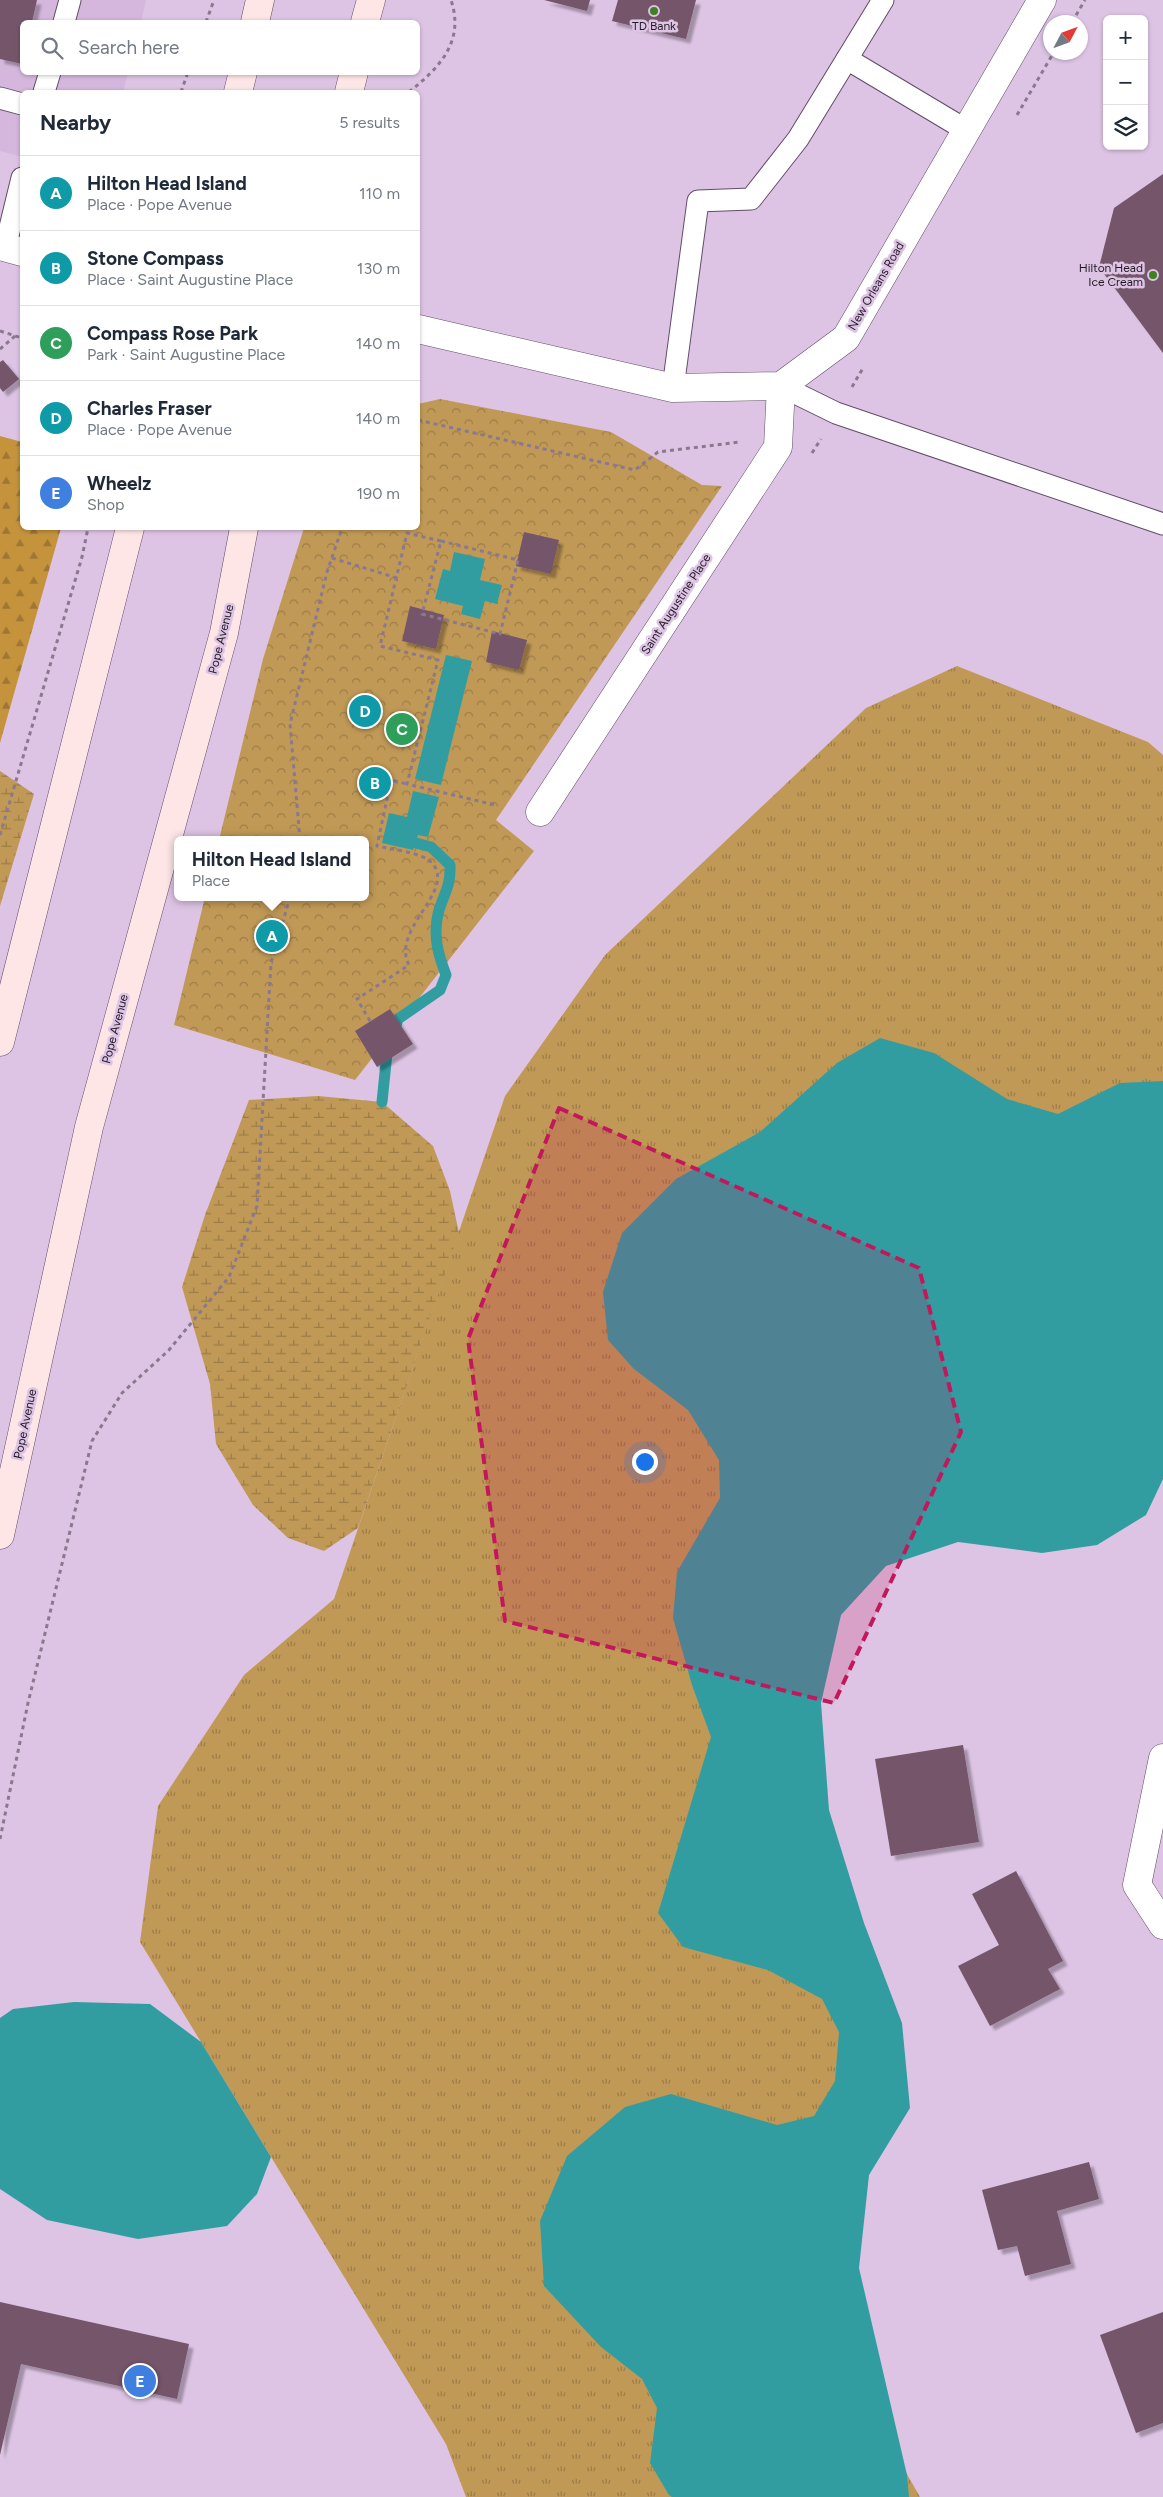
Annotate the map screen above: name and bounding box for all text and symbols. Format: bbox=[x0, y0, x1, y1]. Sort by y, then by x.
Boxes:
marker: TD Bank bbox=[648, 5, 660, 17]
north arrow bbox=[1043, 15, 1088, 60]
map controls bbox=[1103, 15, 1148, 150]
button: + bbox=[1103, 15, 1148, 60]
place label: TD Bank bbox=[632, 19, 676, 33]
search box bbox=[20, 20, 420, 75]
icon: search bbox=[38, 34, 66, 62]
text: Search here bbox=[78, 36, 180, 59]
button: − bbox=[1103, 60, 1148, 105]
button: layers bbox=[1103, 105, 1148, 150]
text: Nearby bbox=[40, 110, 111, 135]
text: 5 results bbox=[339, 113, 400, 132]
text: Hilton Head Island bbox=[87, 172, 247, 195]
text: A bbox=[50, 184, 62, 203]
text: 110 m bbox=[359, 184, 400, 203]
text: Place · Pope Avenue bbox=[87, 195, 232, 214]
street label: New Orleans Road bbox=[845, 239, 907, 333]
text: Stone Compass bbox=[87, 247, 224, 270]
text: B bbox=[51, 259, 61, 278]
text: 130 m bbox=[357, 259, 400, 278]
place label: Hilton Head Ice Cream bbox=[1079, 261, 1143, 289]
marker: Hilton Head Ice Cream bbox=[1147, 269, 1159, 281]
text: Place · Saint Augustine Place bbox=[87, 270, 293, 289]
text: Compass Rose Park bbox=[87, 322, 258, 345]
text: C bbox=[50, 334, 62, 353]
text: 140 m bbox=[356, 334, 400, 353]
text: Park · Saint Augustine Place bbox=[87, 345, 285, 364]
text: Charles Fraser bbox=[87, 397, 212, 420]
text: D bbox=[50, 409, 62, 428]
text: 140 m bbox=[356, 409, 400, 428]
text: Place · Pope Avenue bbox=[87, 420, 232, 439]
text: Wheelz bbox=[87, 472, 151, 495]
text: E bbox=[51, 484, 61, 503]
text: 190 m bbox=[357, 484, 400, 503]
text: Shop bbox=[87, 495, 125, 514]
street label: Saint Augustine Place bbox=[638, 551, 714, 657]
street label: Pope Avenue bbox=[206, 602, 236, 675]
pin: D bbox=[349, 692, 381, 730]
pin: C bbox=[386, 710, 418, 748]
pin: B bbox=[359, 764, 391, 802]
popup bbox=[174, 836, 369, 901]
text: Hilton Head Island bbox=[192, 848, 351, 871]
text: Place bbox=[192, 871, 230, 890]
pin: A bbox=[256, 917, 288, 955]
street label: Pope Avenue bbox=[99, 992, 131, 1065]
street label: Pope Avenue bbox=[11, 1387, 39, 1460]
your location bbox=[632, 1449, 658, 1475]
pin: E bbox=[124, 2362, 156, 2400]

